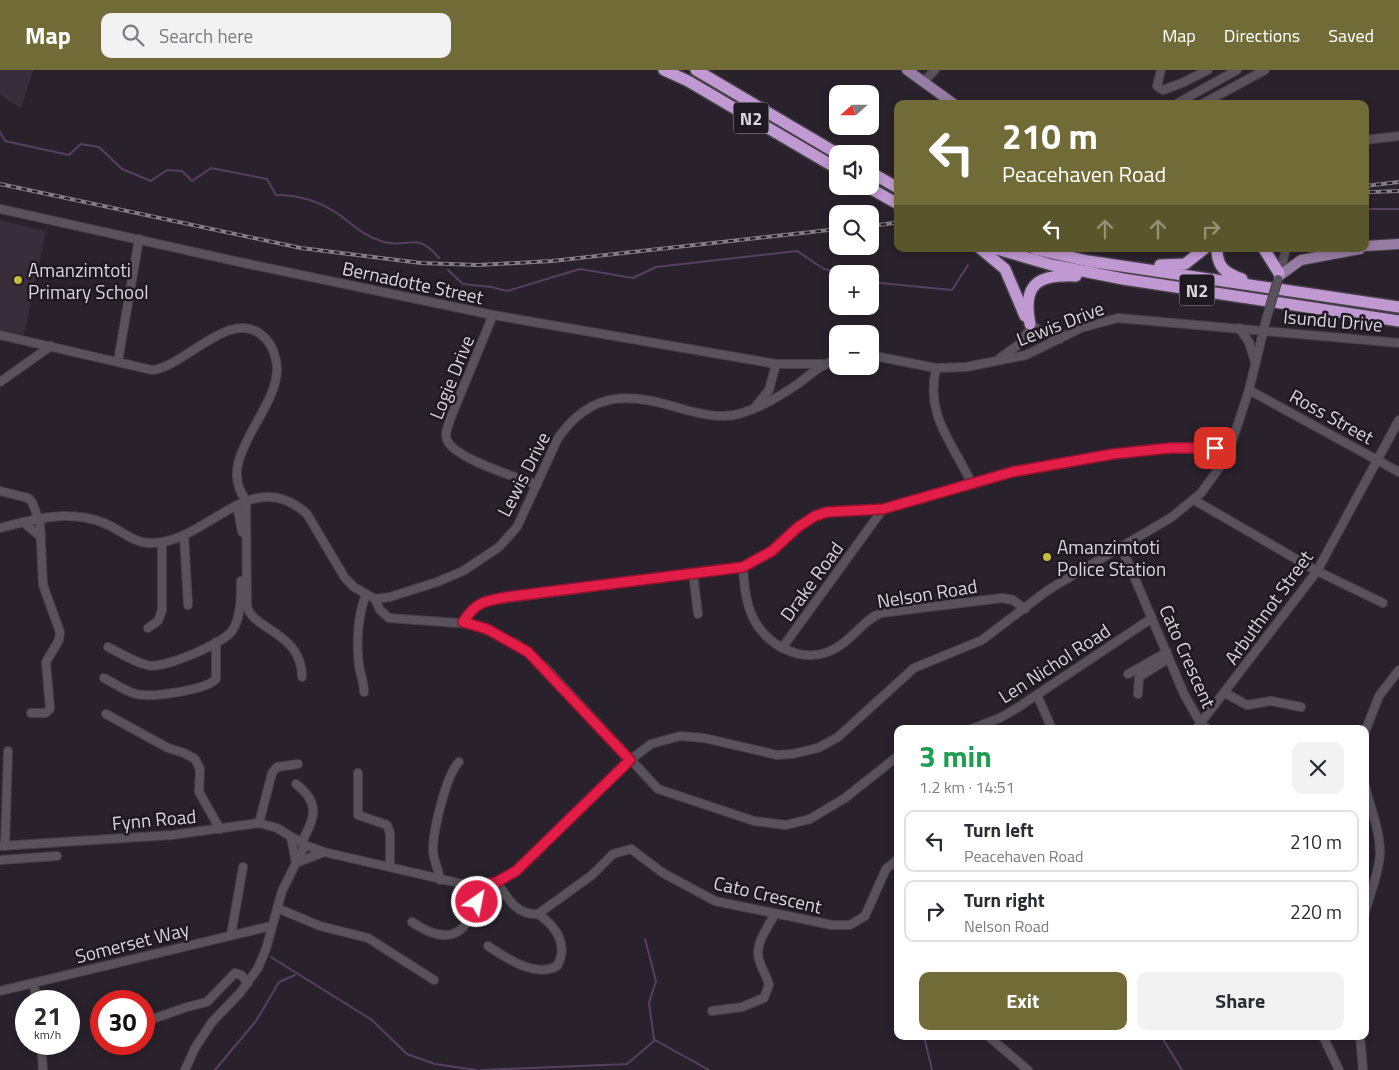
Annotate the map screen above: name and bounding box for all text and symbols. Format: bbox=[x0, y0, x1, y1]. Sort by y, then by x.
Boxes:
search box bbox=[101, 13, 451, 58]
text: Map bbox=[25, 17, 71, 53]
icon: search bbox=[119, 21, 147, 49]
text: Search here bbox=[159, 21, 253, 50]
text: Map bbox=[1162, 22, 1196, 49]
text: Directions bbox=[1224, 22, 1300, 49]
text: Saved bbox=[1328, 22, 1374, 49]
north arrow bbox=[829, 85, 879, 135]
map controls bbox=[829, 85, 879, 375]
road number: N2 bbox=[734, 102, 768, 134]
text: 210 m bbox=[1002, 109, 1098, 163]
icon: left bbox=[919, 120, 984, 185]
button: sound bbox=[829, 145, 879, 195]
text: Peacehaven Road bbox=[1002, 157, 1166, 191]
button: search bbox=[829, 205, 879, 255]
icon: left bbox=[1038, 215, 1066, 243]
icon: ahead bbox=[1091, 215, 1119, 243]
icon: ahead bbox=[1144, 215, 1172, 243]
icon: right bbox=[1197, 215, 1225, 243]
street label: Bernadotte Street bbox=[340, 253, 487, 311]
place label: Amanzimtoti Primary School bbox=[28, 255, 149, 306]
button: + bbox=[829, 265, 879, 315]
marker: Amanzimtoti Primary School bbox=[12, 274, 24, 286]
road number: N2 bbox=[1180, 274, 1214, 306]
street label: Lewis Drive bbox=[1012, 293, 1108, 353]
street label: Isundu Drive bbox=[1282, 301, 1384, 339]
button: − bbox=[829, 325, 879, 375]
street label: Logie Drive bbox=[421, 331, 481, 423]
street label: Ross Street bbox=[1285, 381, 1380, 451]
street label: Lewis Drive bbox=[489, 427, 557, 521]
pin bbox=[1194, 427, 1236, 469]
icon: arrive bbox=[1201, 434, 1229, 462]
place label: Amanzimtoti Police Station bbox=[1057, 532, 1166, 583]
street label: Drake Road bbox=[772, 535, 850, 627]
street label: Arbuthnot Street bbox=[1217, 544, 1320, 670]
marker: Amanzimtoti Police Station bbox=[1041, 551, 1053, 563]
street label: Nelson Road bbox=[875, 571, 979, 615]
street label: Cato Crescent bbox=[1152, 600, 1224, 713]
street label: Len Nichol Road bbox=[992, 616, 1116, 710]
text: 3 min bbox=[919, 733, 992, 779]
button: close bbox=[1292, 742, 1344, 794]
text: 1.2 km · 14:51 bbox=[919, 775, 1015, 799]
street label: Fynn Road bbox=[111, 801, 197, 837]
text: Turn left bbox=[964, 815, 1034, 844]
icon: left bbox=[921, 827, 949, 855]
text: 210 m bbox=[1290, 827, 1342, 856]
text: Peacehaven Road bbox=[964, 844, 1083, 868]
street label: Cato Crescent bbox=[711, 867, 825, 921]
position arrow bbox=[450, 875, 502, 927]
text: Turn right bbox=[964, 885, 1045, 914]
icon: right bbox=[921, 897, 949, 925]
text: 220 m bbox=[1290, 897, 1342, 926]
street label: Somerset Way bbox=[72, 914, 192, 970]
text: Nelson Road bbox=[964, 914, 1049, 938]
button: Exit bbox=[919, 972, 1127, 1030]
button: Share bbox=[1137, 972, 1344, 1030]
speed limit sign: 30 bbox=[90, 990, 155, 1055]
text: 21 bbox=[33, 997, 62, 1035]
text: km/h bbox=[34, 1025, 61, 1044]

